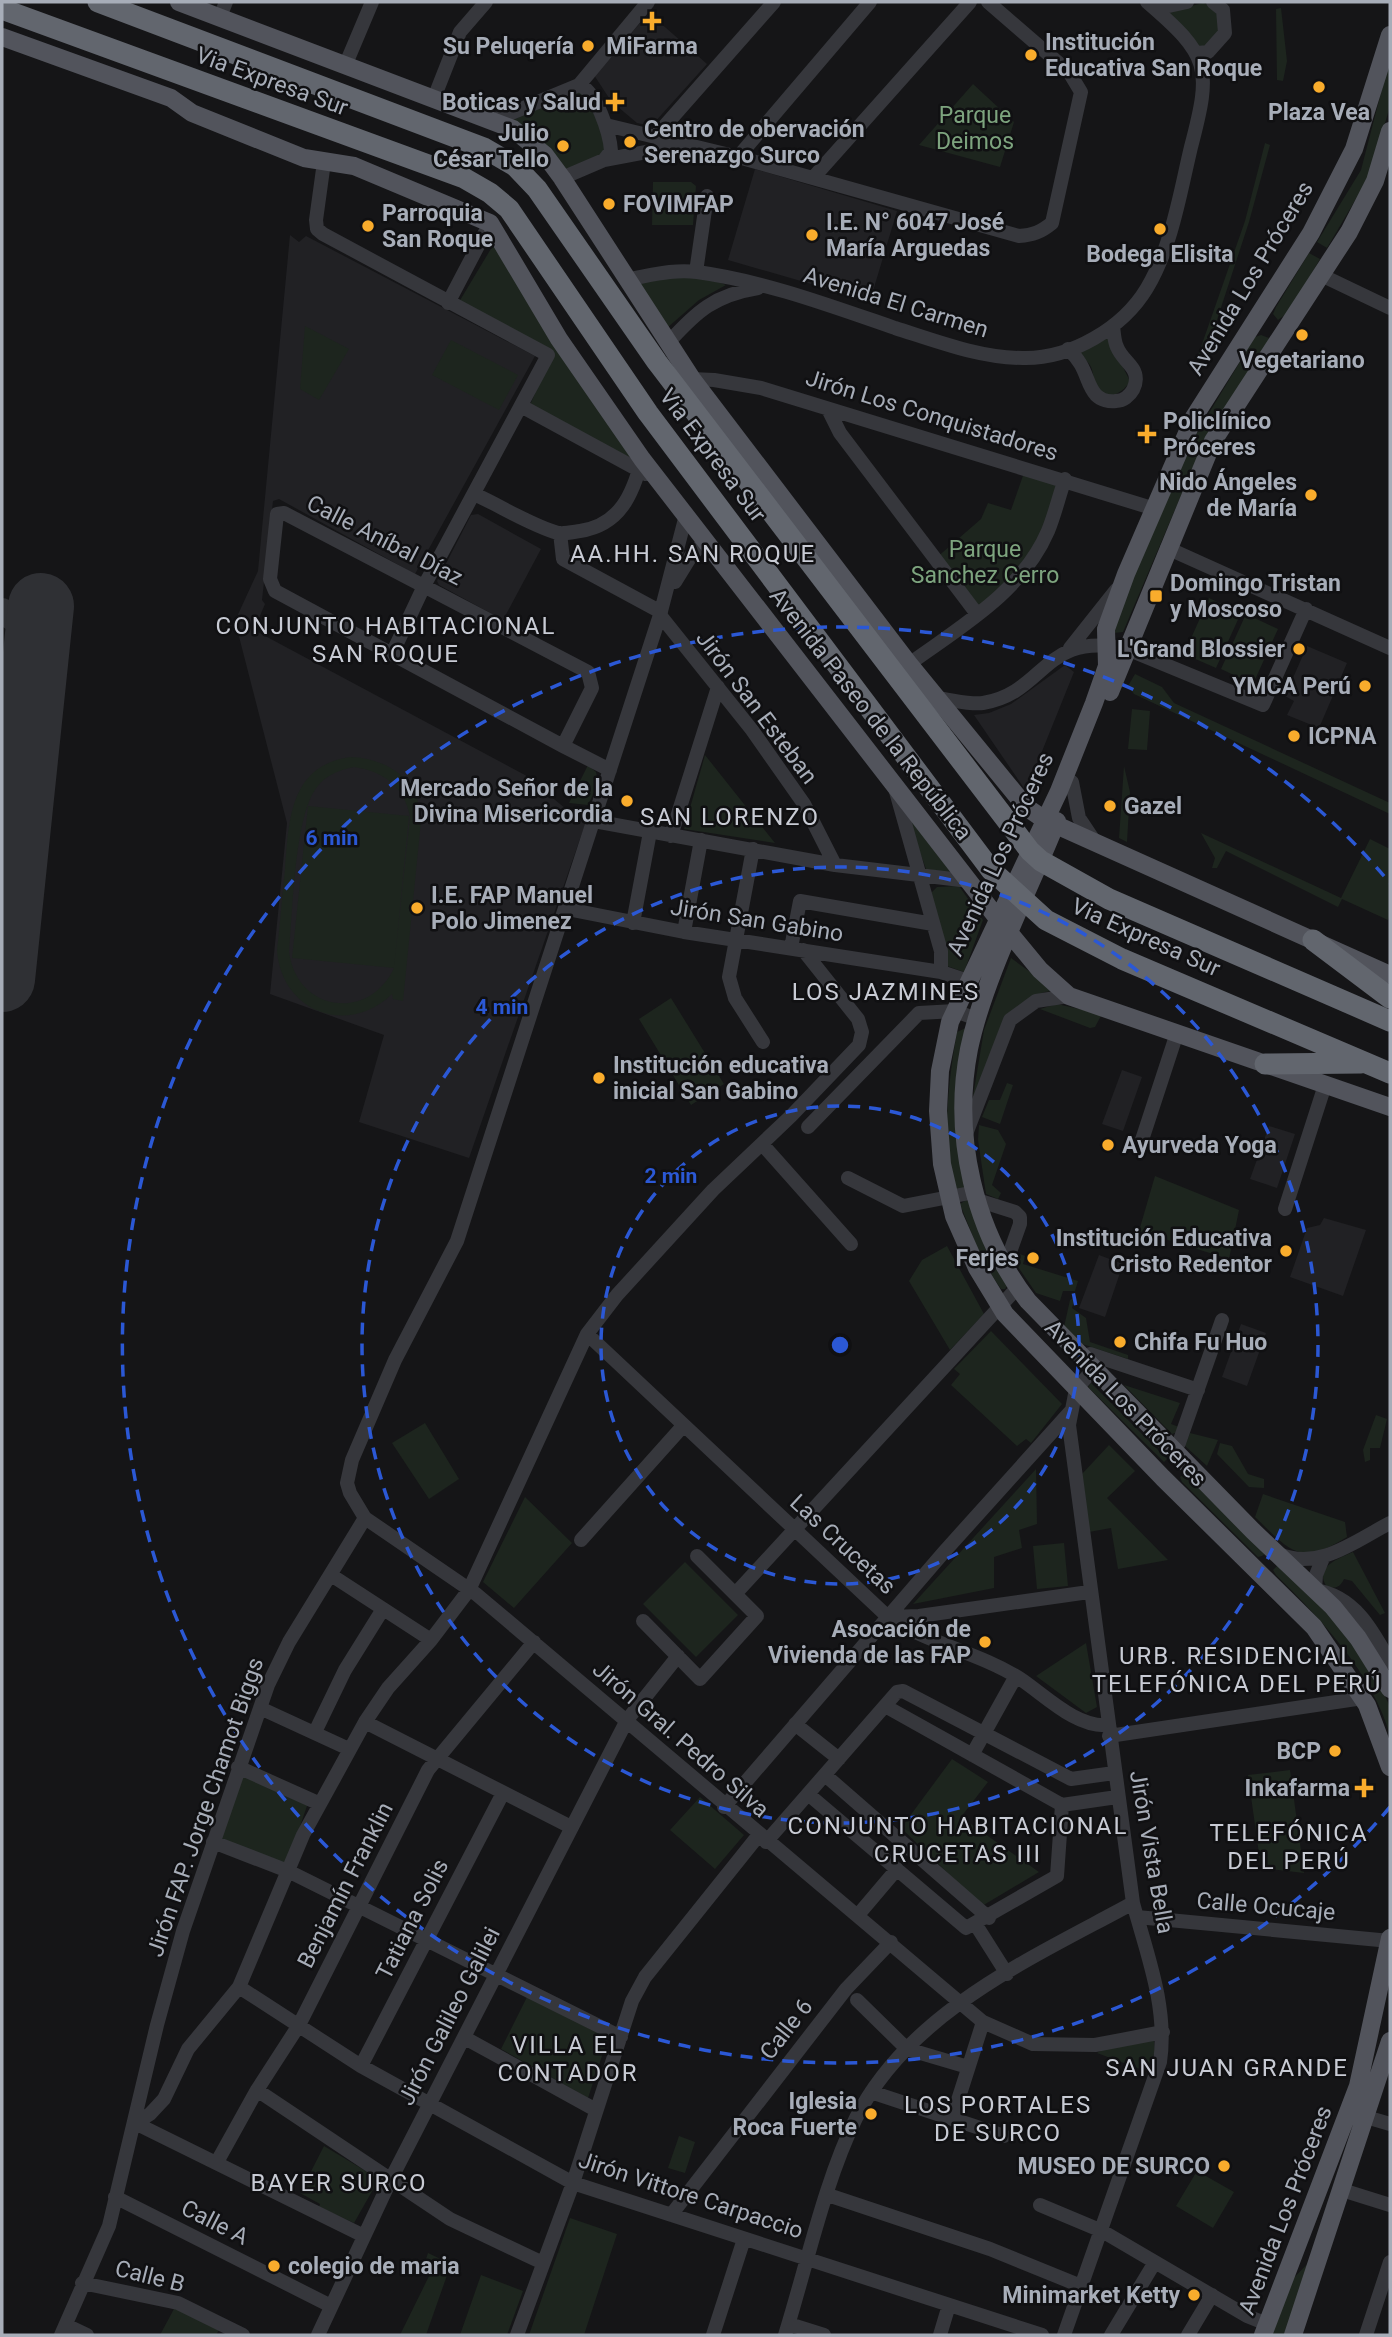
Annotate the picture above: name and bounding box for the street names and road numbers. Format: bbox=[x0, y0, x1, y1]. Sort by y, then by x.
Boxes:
street label: Via Expresa Sur bbox=[192, 41, 352, 122]
street label: Avenida Los Próceres bbox=[1182, 176, 1319, 380]
street label: Avenida El Carmen bbox=[800, 262, 992, 343]
street label: Jirón Los Conquistadores bbox=[803, 364, 1061, 467]
street label: Via Expresa Sur bbox=[654, 383, 772, 527]
street label: Calle Aníbal Díaz bbox=[302, 490, 467, 591]
street label: Avenida Paseo de la República bbox=[764, 583, 977, 846]
street label: Jirón San Esteban bbox=[690, 625, 823, 789]
street label: Avenida Los Próceres bbox=[941, 748, 1059, 960]
street label: Via Expresa Sur bbox=[1067, 893, 1224, 982]
street label: Jirón San Gabino bbox=[669, 894, 845, 947]
street label: Avenida Los Próceres bbox=[1039, 1314, 1212, 1492]
street label: Las Crucetas bbox=[784, 1489, 901, 1600]
street label: Jirón FAP. Jorge Chamot Biggs bbox=[142, 1654, 269, 1960]
street label: Jirón Gral. Pedro Silva bbox=[587, 1656, 774, 1823]
street label: Jirón Vista Bella bbox=[1124, 1768, 1179, 1936]
street label: Benjamín Franklin bbox=[292, 1798, 399, 1972]
street label: Tatiana Solis bbox=[371, 1855, 454, 1984]
street label: Calle Ocucaje bbox=[1195, 1887, 1337, 1926]
street label: Jirón Galileo Galilei bbox=[393, 1923, 506, 2110]
street label: Calle 6 bbox=[754, 1994, 818, 2065]
street label: Avenida Los Próceres bbox=[1233, 2102, 1338, 2318]
street label: Jirón Vittore Carpaccio bbox=[575, 2146, 807, 2245]
street label: Calle A bbox=[177, 2194, 253, 2251]
street label: Calle B bbox=[112, 2255, 188, 2298]

